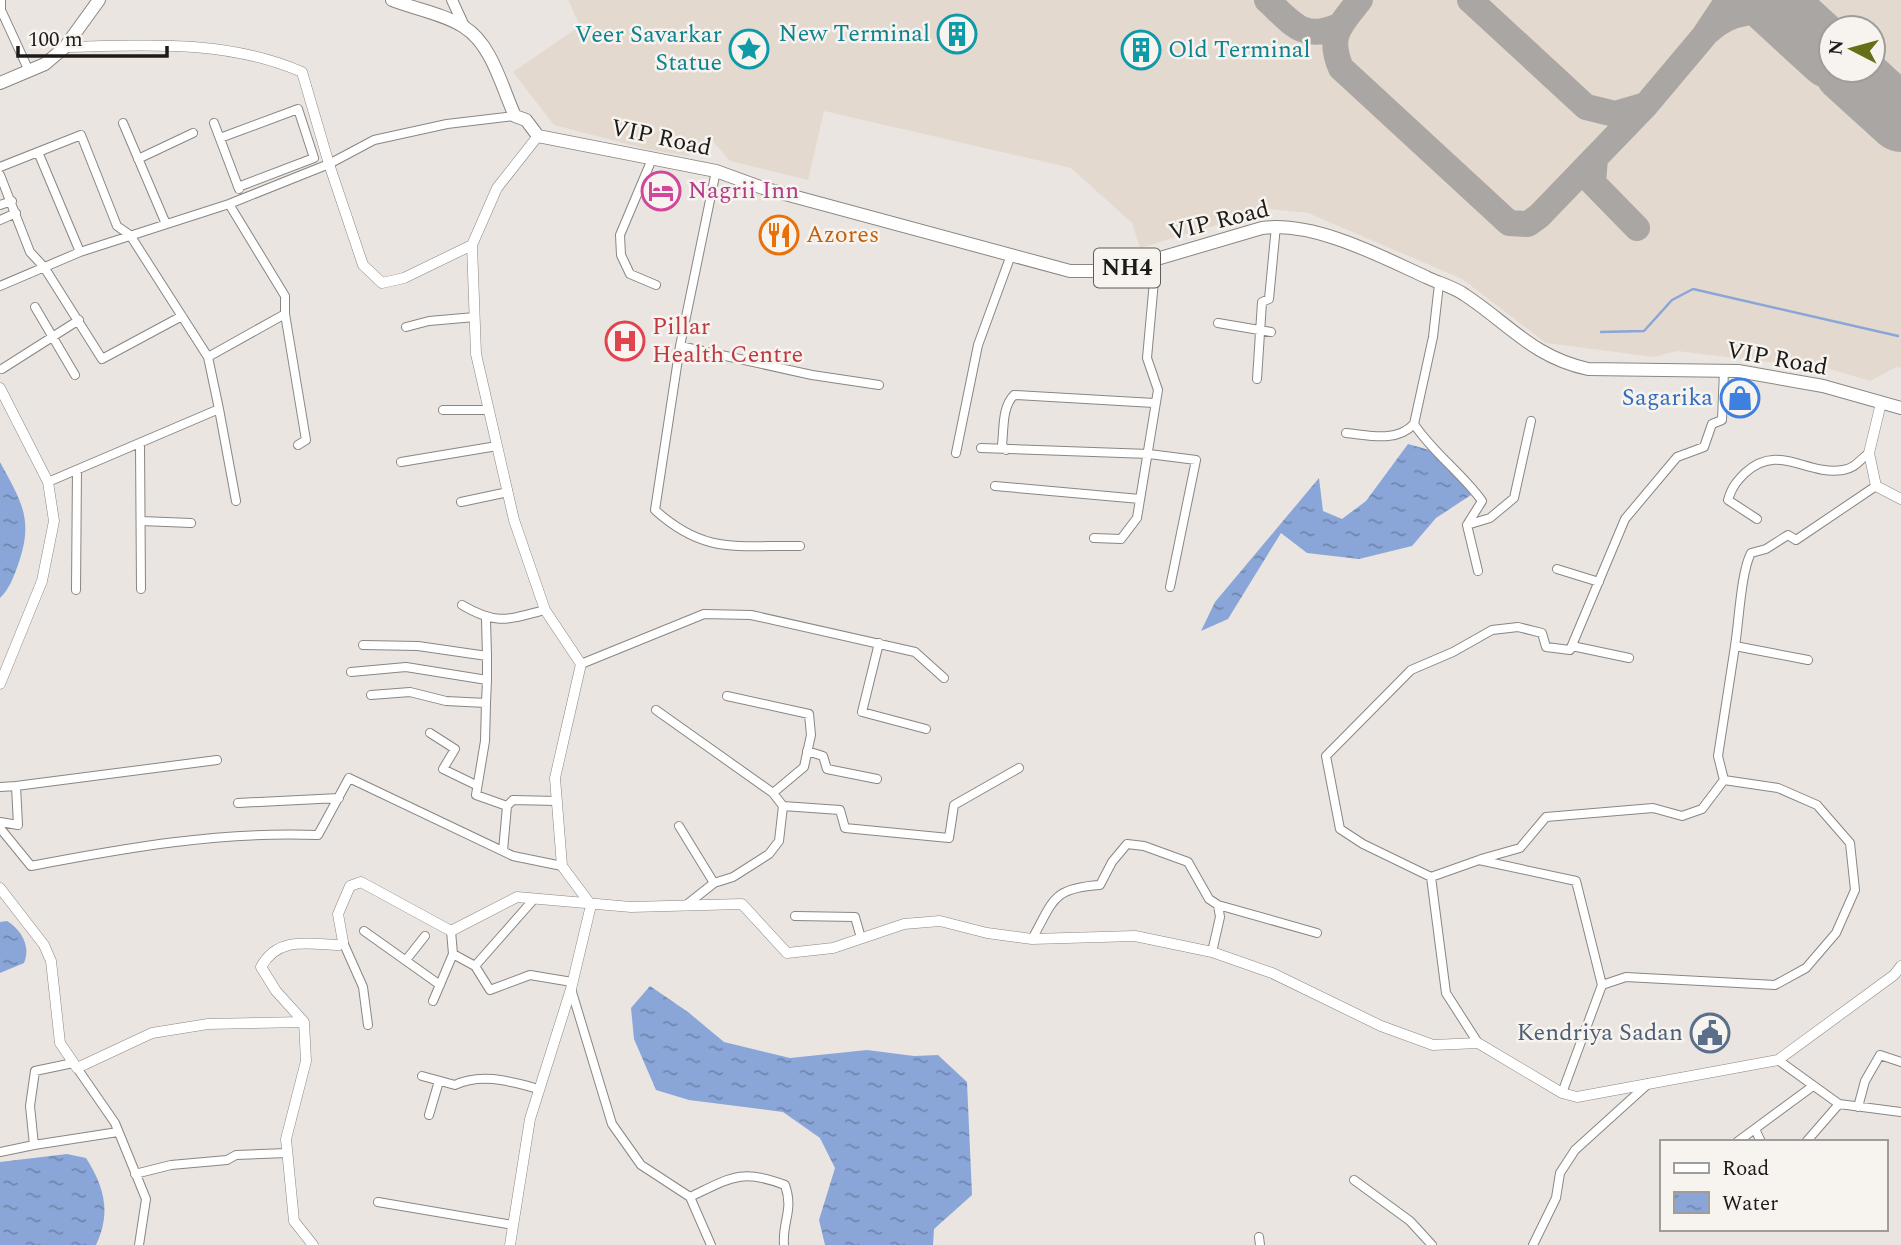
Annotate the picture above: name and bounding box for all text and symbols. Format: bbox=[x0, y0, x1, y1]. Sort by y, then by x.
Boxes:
building icon: New Terminal bbox=[936, 13, 978, 55]
scale bar bbox=[18, 14, 166, 58]
north arrow bbox=[1817, 14, 1887, 84]
place label: New Terminal bbox=[778, 16, 930, 52]
place label: Veer Savarkar Statue bbox=[575, 17, 722, 81]
text: 100 m bbox=[28, 24, 83, 56]
place icon: Veer Savarkar Statue bbox=[728, 28, 770, 70]
building icon: Old Terminal bbox=[1120, 29, 1162, 71]
place label: Old Terminal bbox=[1168, 32, 1311, 68]
text: N bbox=[1821, 38, 1852, 57]
street label: VIP Road bbox=[607, 110, 715, 166]
hotel icon: Nagrii Inn bbox=[640, 170, 682, 212]
place label: Nagrii Inn bbox=[688, 173, 799, 209]
street label: VIP Road bbox=[1165, 191, 1273, 251]
restaurant icon: Azores bbox=[758, 214, 800, 256]
place label: Azores bbox=[806, 217, 879, 253]
road number: NH4 bbox=[1094, 248, 1160, 288]
place label: Pillar Health Centre bbox=[652, 309, 803, 373]
hospital icon: Pillar Health Centre bbox=[604, 320, 646, 362]
street label: VIP Road bbox=[1723, 332, 1831, 386]
shop icon: Sagarika bbox=[1719, 377, 1761, 419]
place label: Sagarika bbox=[1622, 380, 1713, 416]
public building icon: Kendriya Sadan bbox=[1689, 1012, 1731, 1054]
place label: Kendriya Sadan bbox=[1517, 1015, 1683, 1051]
legend bbox=[1660, 1140, 1887, 1231]
text: Road bbox=[1722, 1153, 1769, 1185]
text: Water bbox=[1722, 1188, 1778, 1220]

